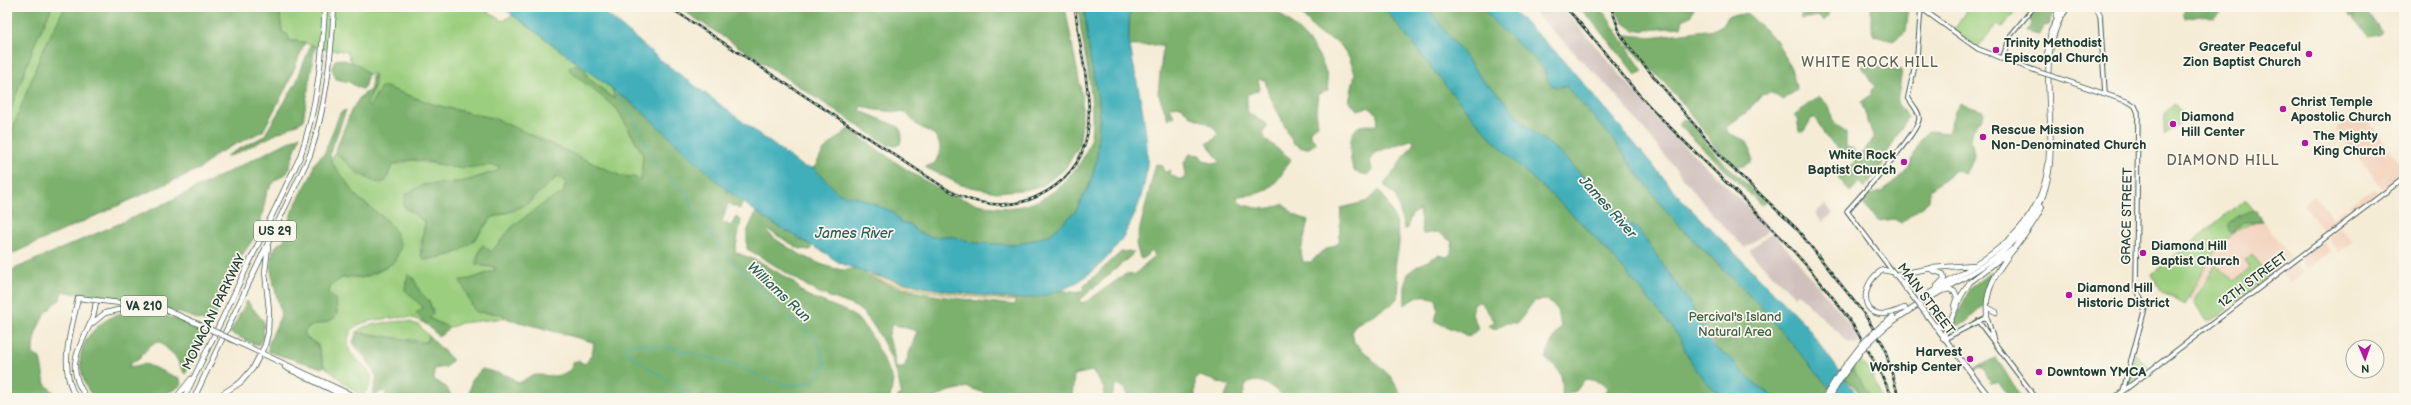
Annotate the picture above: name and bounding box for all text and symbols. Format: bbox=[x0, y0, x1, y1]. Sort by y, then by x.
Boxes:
place label: Trinity Methodist Episcopal Church bbox=[2004, 35, 2108, 66]
place label: Greater Peaceful Zion Baptist Church bbox=[2183, 39, 2301, 70]
marker: Trinity Methodist Episcopal Church bbox=[1991, 45, 2001, 55]
marker: Greater Peaceful Zion Baptist Church bbox=[2304, 49, 2314, 59]
district label: WHITE ROCK HILL bbox=[1801, 54, 1939, 71]
place label: Christ Temple Apostolic Church bbox=[2290, 94, 2391, 125]
marker: Christ Temple Apostolic Church bbox=[2278, 104, 2288, 114]
place label: Diamond Hill Center bbox=[2181, 109, 2245, 140]
marker: Diamond Hill Center bbox=[2168, 119, 2178, 129]
place label: Rescue Mission Non-Denominated Church bbox=[1991, 122, 2146, 153]
place label: The Mighty King Church bbox=[2313, 128, 2386, 159]
marker: Rescue Mission Non-Denominated Church bbox=[1978, 132, 1988, 142]
marker: The Mighty King Church bbox=[2300, 138, 2310, 148]
place label: White Rock Baptist Church bbox=[1807, 147, 1896, 178]
district label: DIAMOND HILL bbox=[2166, 152, 2280, 169]
marker: White Rock Baptist Church bbox=[1899, 157, 1909, 167]
street label: GRACE STREET bbox=[2118, 167, 2136, 265]
water label: James River bbox=[1575, 172, 1641, 242]
road number: US 29 bbox=[254, 221, 296, 241]
water label: James River bbox=[814, 225, 894, 242]
place label: Diamond Hill Baptist Church bbox=[2151, 238, 2240, 269]
marker: Diamond Hill Baptist Church bbox=[2138, 248, 2148, 258]
street label: 12TH STREET bbox=[2215, 249, 2291, 311]
street label: MONACAN PARKWAY bbox=[179, 251, 249, 373]
water label: Williams Run bbox=[744, 258, 814, 326]
street label: MAIN STREET bbox=[1894, 260, 1958, 338]
place label: Diamond Hill Historic District bbox=[2077, 280, 2170, 311]
marker: Diamond Hill Historic District bbox=[2064, 290, 2074, 300]
road number: VA 210 bbox=[121, 296, 167, 316]
park label: Percival's Island Natural Area bbox=[1688, 309, 1782, 340]
north arrow bbox=[2345, 339, 2385, 379]
place label: Harvest Worship Center bbox=[1870, 344, 1963, 375]
marker: Harvest Worship Center bbox=[1965, 354, 1975, 364]
text: N bbox=[2361, 362, 2370, 375]
place label: Downtown YMCA bbox=[2047, 364, 2146, 380]
marker: Downtown YMCA bbox=[2034, 367, 2044, 377]

